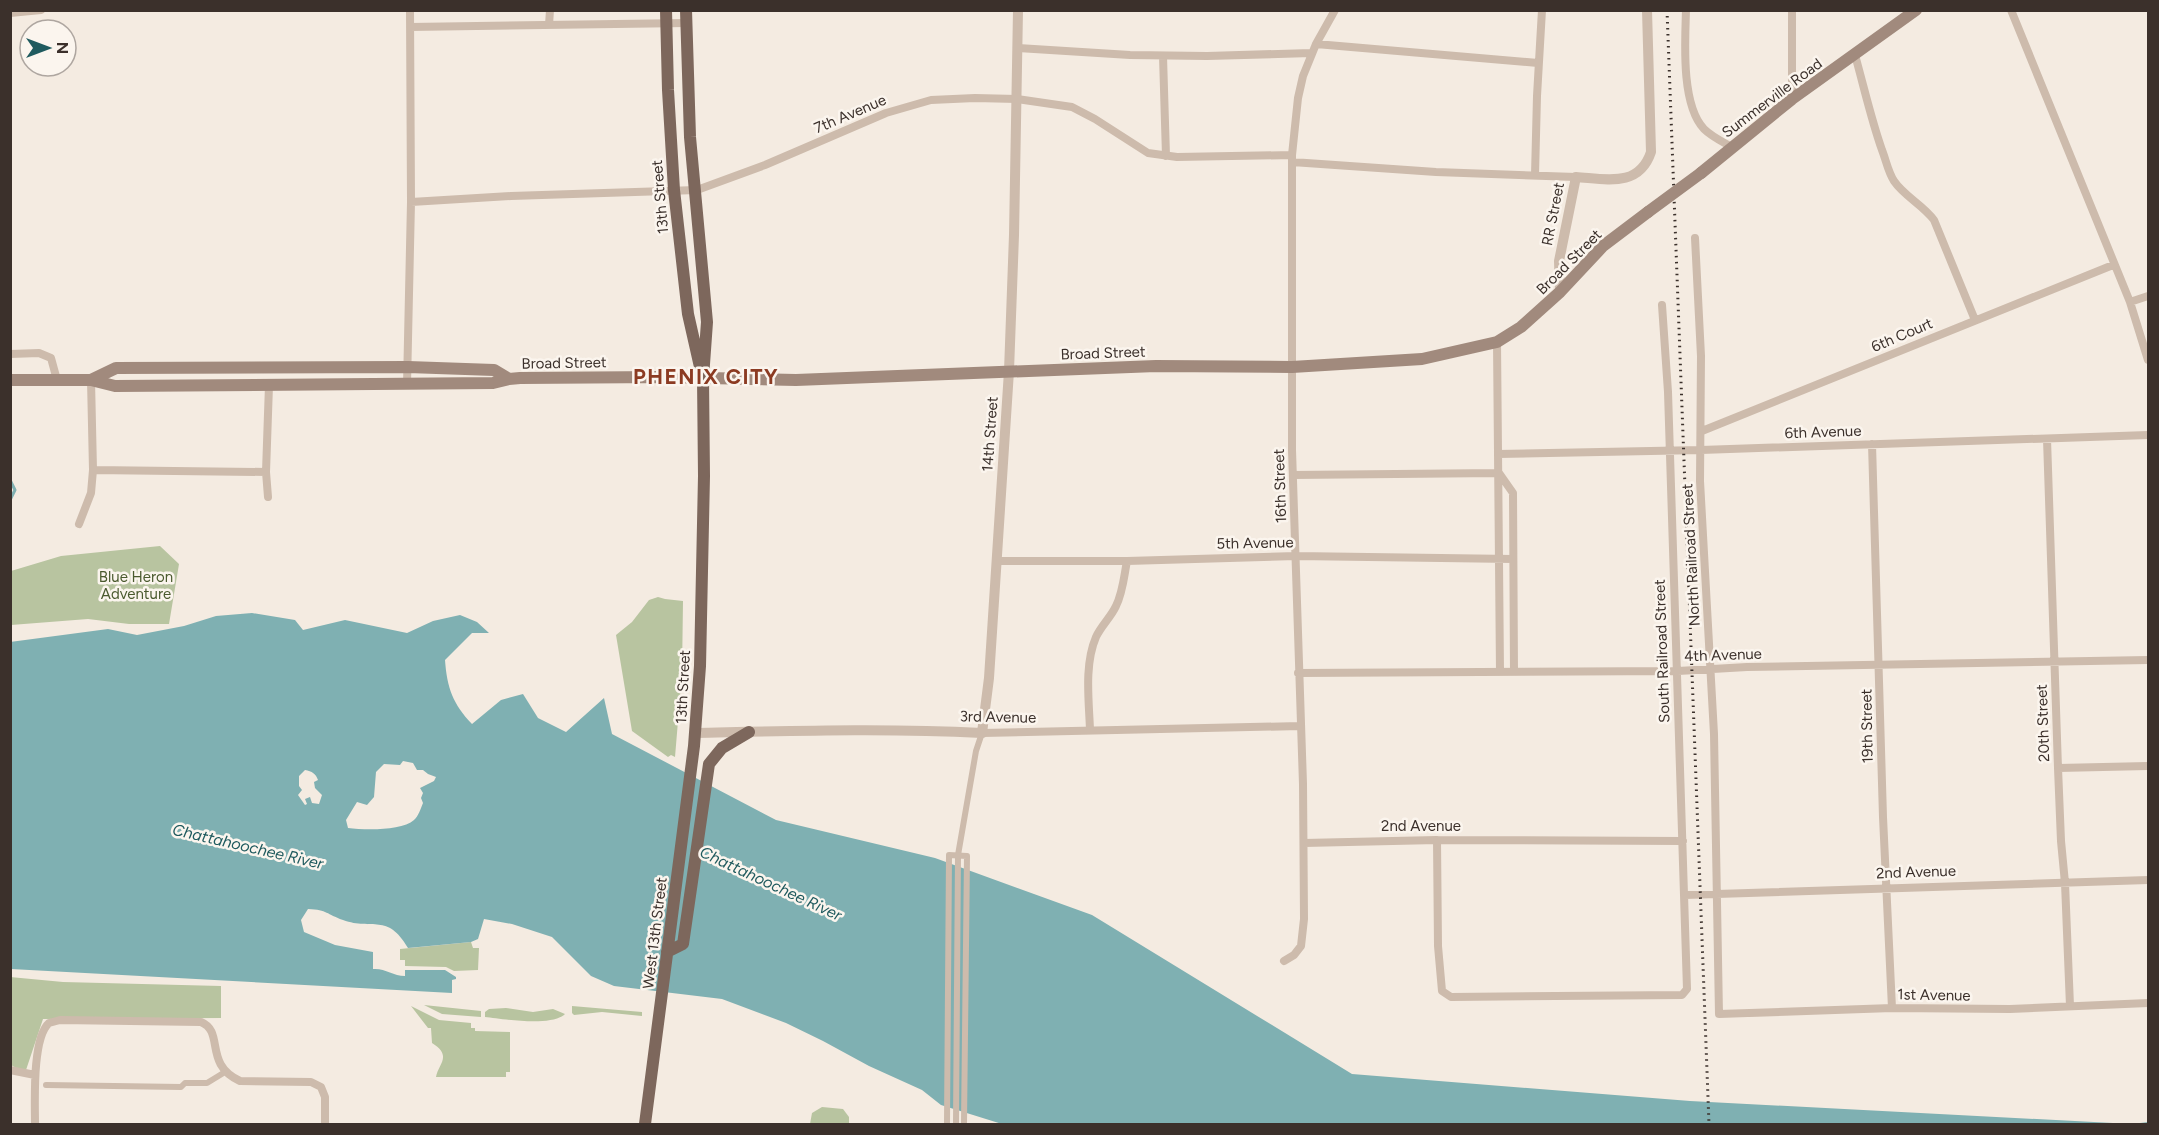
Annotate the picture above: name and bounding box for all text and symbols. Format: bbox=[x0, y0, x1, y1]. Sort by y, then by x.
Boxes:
north arrow bbox=[18, 18, 78, 78]
text: N bbox=[53, 42, 72, 54]
street label: Summerville Road bbox=[1718, 54, 1826, 142]
street label: 7th Avenue bbox=[811, 91, 889, 137]
street label: 13th Street bbox=[648, 159, 672, 235]
street label: RR Street bbox=[1538, 180, 1568, 247]
street label: Broad Street bbox=[1533, 225, 1606, 298]
street label: 6th Court bbox=[1869, 314, 1936, 356]
street label: Broad Street bbox=[1060, 343, 1146, 363]
street label: Broad Street bbox=[521, 353, 607, 373]
district label: PHENIX CITY bbox=[633, 364, 779, 389]
street label: 14th Street bbox=[978, 396, 1002, 472]
street label: 6th Avenue bbox=[1784, 422, 1862, 442]
street label: 16th Street bbox=[1270, 448, 1290, 524]
street label: North Railroad Street bbox=[1678, 483, 1704, 627]
street label: 5th Avenue bbox=[1216, 533, 1294, 553]
park label: Blue Heron Adventure bbox=[99, 568, 173, 603]
street label: South Railroad Street bbox=[1650, 579, 1674, 723]
street label: 4th Avenue bbox=[1684, 645, 1762, 665]
street label: 13th Street bbox=[672, 649, 694, 724]
street label: 20th Street bbox=[2033, 684, 2053, 762]
street label: 19th Street bbox=[1857, 688, 1877, 763]
street label: 3rd Avenue bbox=[960, 707, 1036, 727]
street label: 2nd Avenue bbox=[1381, 817, 1461, 835]
water label: Chattahoochee River bbox=[171, 820, 326, 873]
water label: Chattahoochee River bbox=[697, 842, 845, 925]
street label: 2nd Avenue bbox=[1876, 862, 1956, 882]
street label: West 13th Street bbox=[639, 876, 671, 990]
street label: 1st Avenue bbox=[1897, 985, 1971, 1005]

